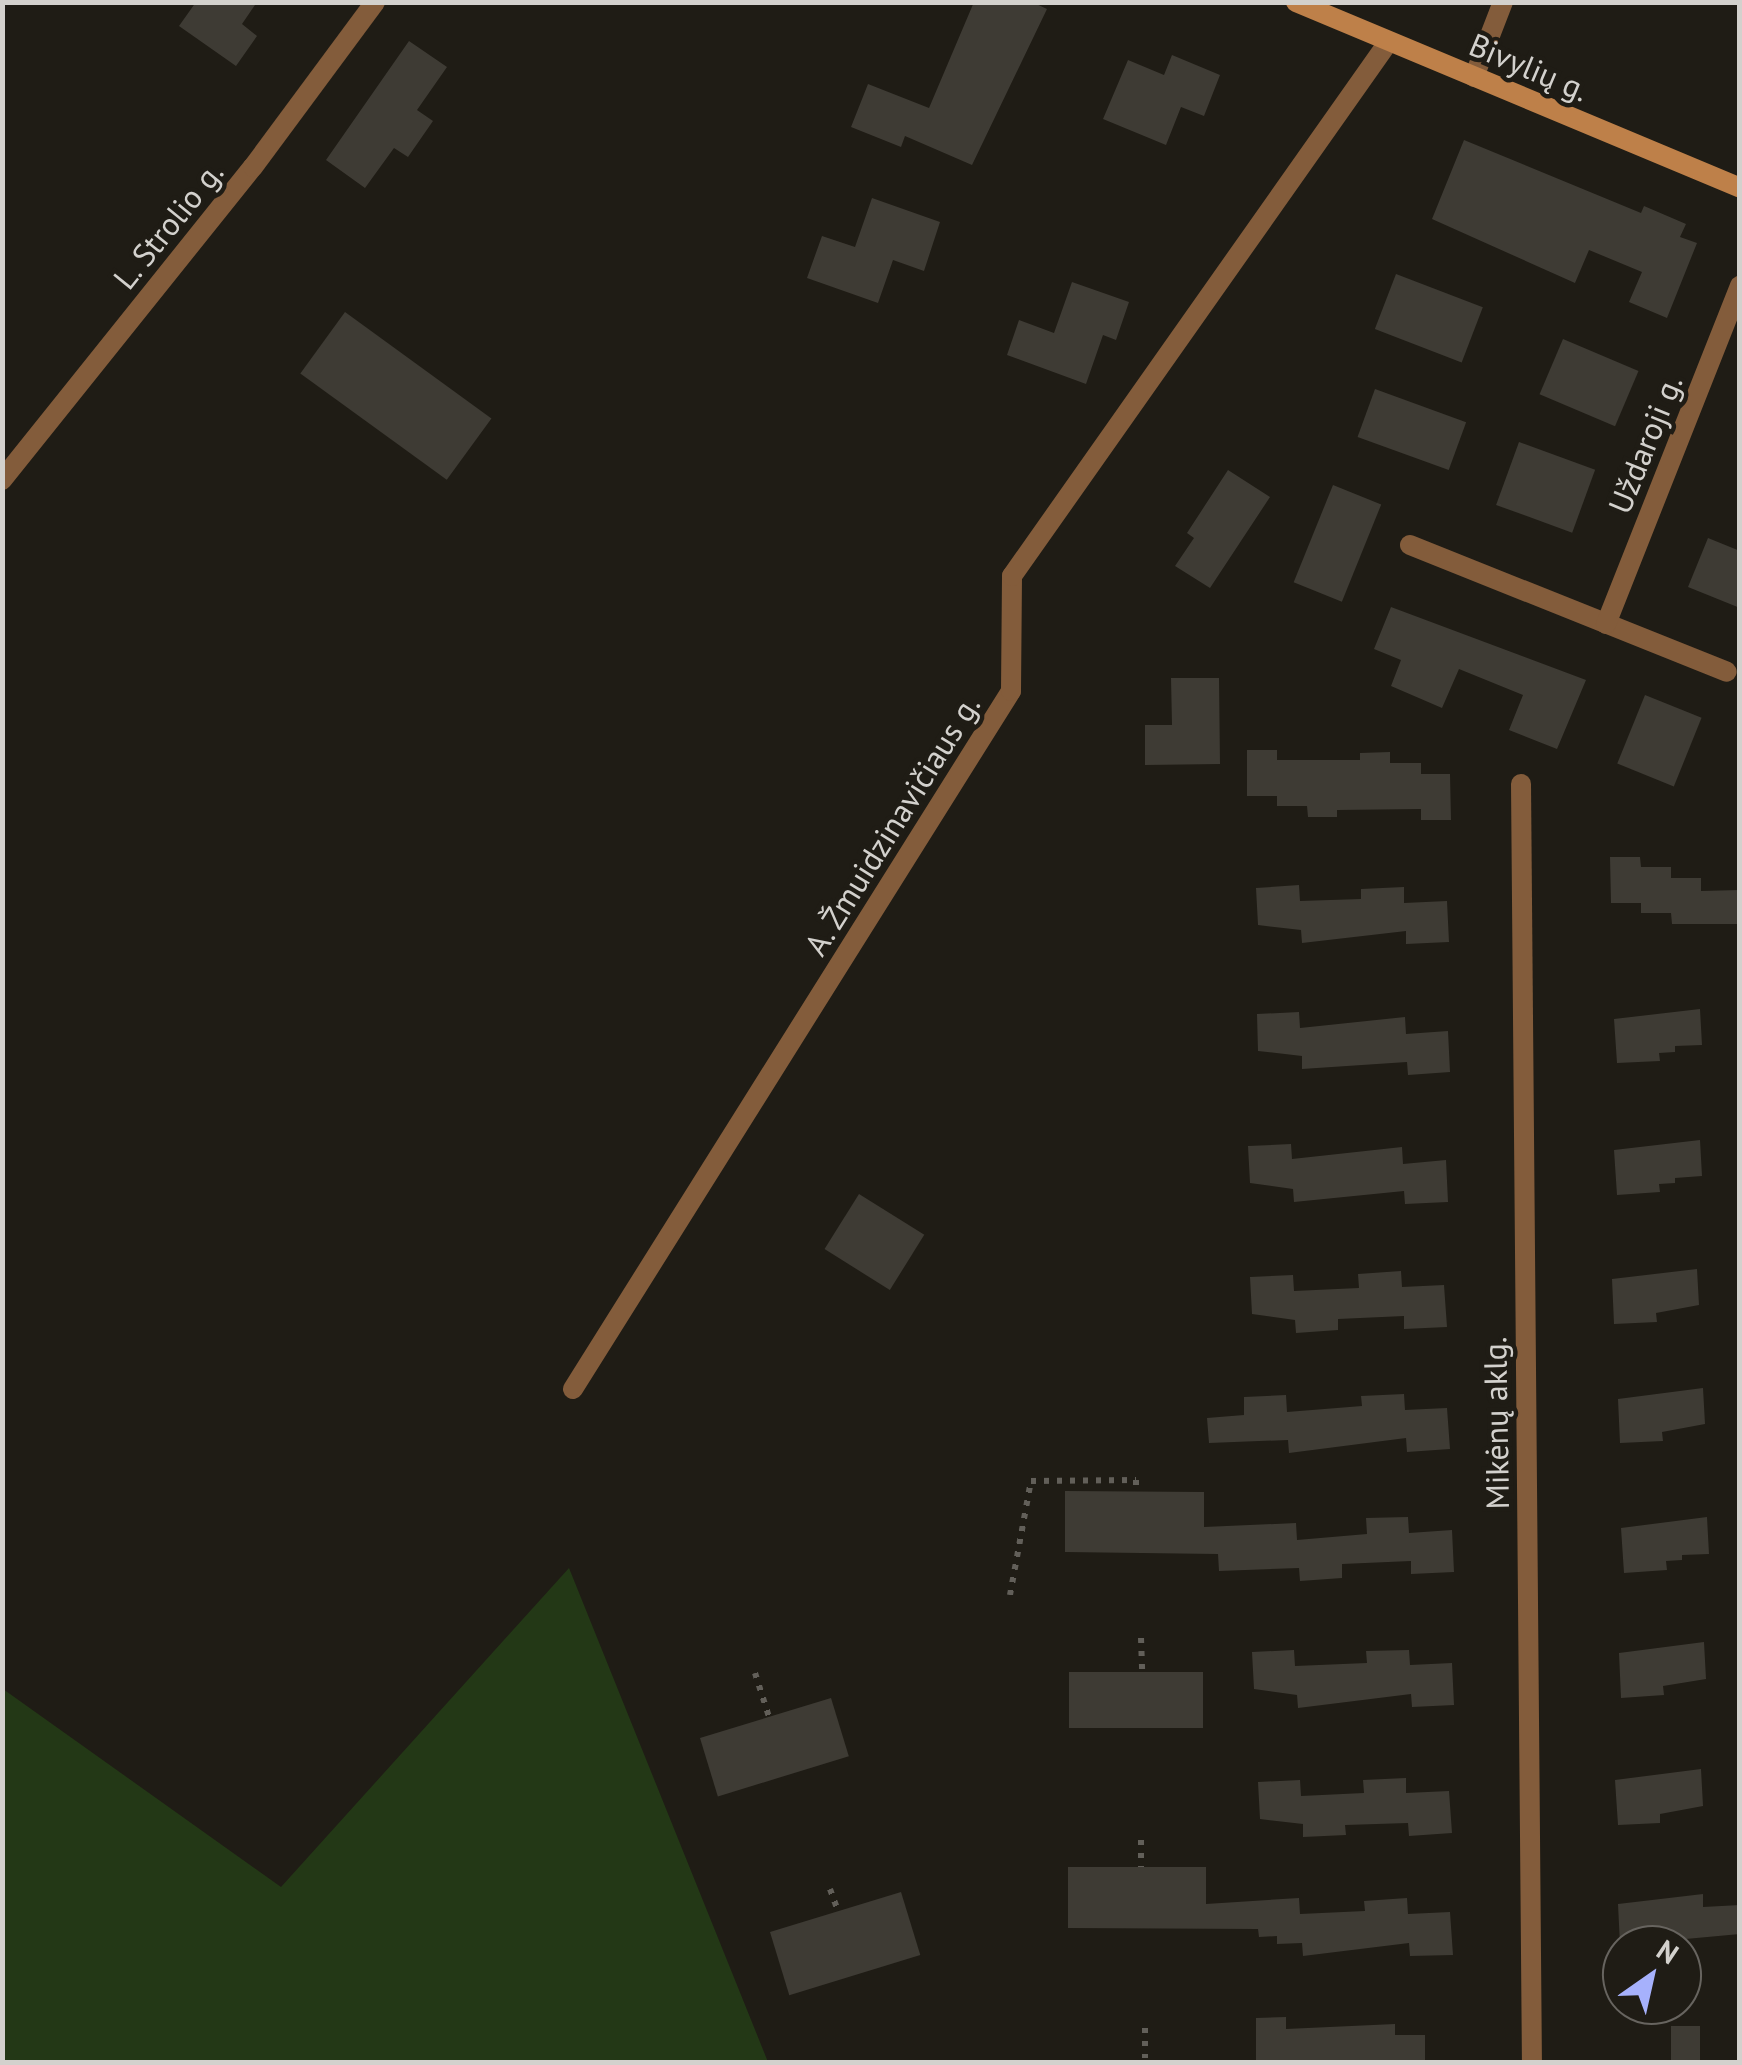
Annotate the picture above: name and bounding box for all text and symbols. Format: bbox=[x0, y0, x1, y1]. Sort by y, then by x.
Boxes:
street label: Bivylių g. bbox=[1464, 25, 1594, 109]
street label: L. Strolio g. bbox=[104, 153, 232, 297]
street label: Uždaroji g. bbox=[1600, 369, 1690, 519]
street label: A. Žmuidzinavičiaus g. bbox=[795, 686, 989, 964]
street label: Mikėnų aklg. bbox=[1475, 1336, 1517, 1510]
north arrow bbox=[1602, 1925, 1702, 2025]
text: N bbox=[1650, 1931, 1686, 1972]

